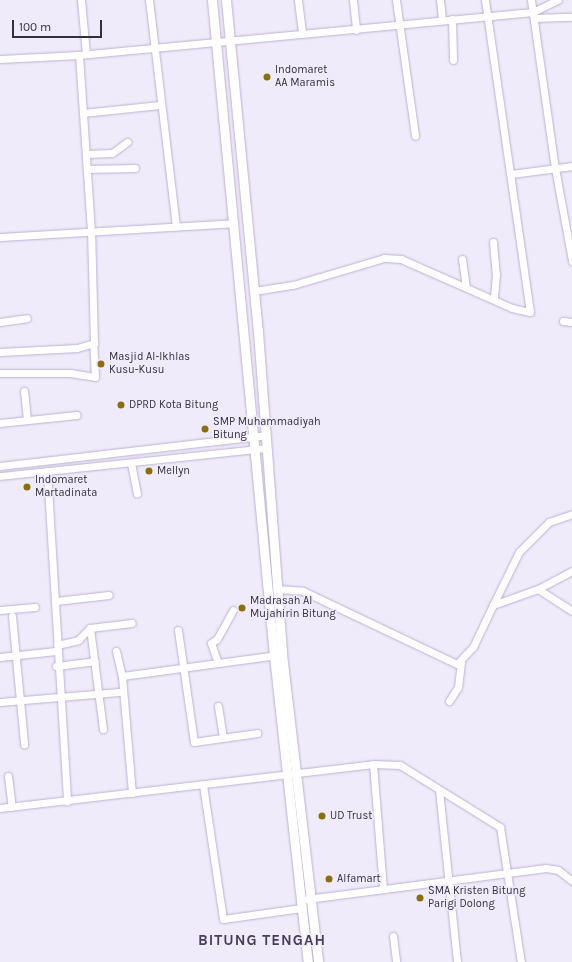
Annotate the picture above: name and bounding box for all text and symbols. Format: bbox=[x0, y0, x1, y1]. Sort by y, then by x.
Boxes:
scale bar bbox=[14, 12, 104, 38]
text: 100 m bbox=[19, 20, 51, 34]
place label: Indomaret AA Maramis bbox=[275, 64, 335, 90]
marker: Indomaret AA Maramis bbox=[262, 72, 272, 82]
place label: Masjid Al-Ikhlas Kusu-Kusu bbox=[109, 351, 190, 377]
marker: Masjid Al-Ikhlas Kusu-Kusu bbox=[96, 359, 106, 369]
place label: DPRD Kota Bitung bbox=[129, 398, 218, 412]
marker: DPRD Kota Bitung bbox=[116, 400, 126, 410]
place label: SMP Muhammadiyah Bitung bbox=[213, 416, 321, 442]
marker: SMP Muhammadiyah Bitung bbox=[200, 424, 210, 434]
place label: Mellyn bbox=[157, 464, 190, 478]
marker: Mellyn bbox=[144, 466, 154, 476]
place label: Indomaret Martadinata bbox=[35, 474, 97, 500]
marker: Indomaret Martadinata bbox=[22, 482, 32, 492]
place label: Madrasah Al Mujahirin Bitung bbox=[250, 595, 336, 621]
marker: Madrasah Al Mujahirin Bitung bbox=[237, 603, 247, 613]
place label: UD Trust bbox=[330, 809, 372, 823]
marker: UD Trust bbox=[317, 811, 327, 821]
place label: Alfamart bbox=[337, 872, 381, 886]
marker: Alfamart bbox=[324, 874, 334, 884]
place label: SMA Kristen Bitung Parigi Dolong bbox=[428, 885, 525, 911]
marker: SMA Kristen Bitung Parigi Dolong bbox=[415, 893, 425, 903]
district label: BITUNG TENGAH bbox=[198, 932, 326, 950]

